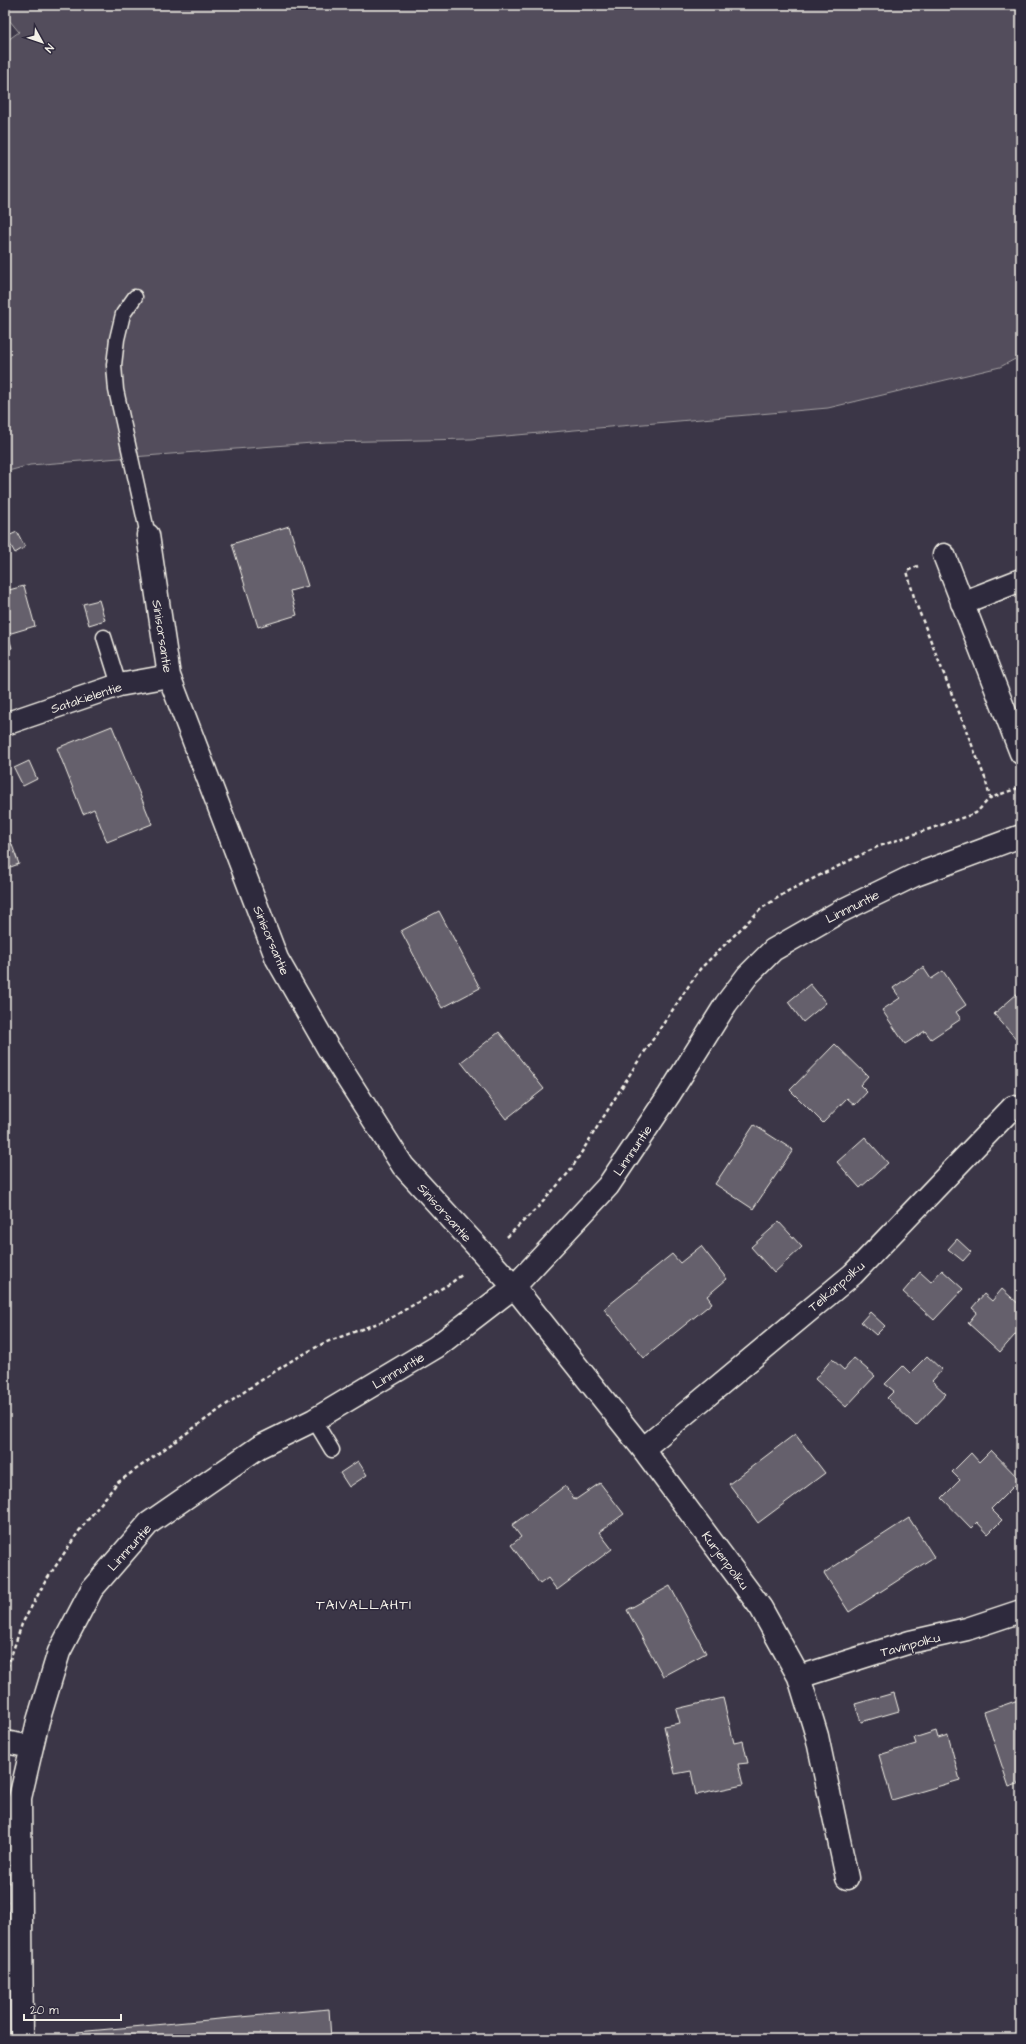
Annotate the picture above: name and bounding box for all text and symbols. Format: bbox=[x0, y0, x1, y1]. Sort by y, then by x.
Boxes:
north arrow bbox=[22, 22, 62, 62]
text: N bbox=[41, 41, 57, 56]
street label: Sinisorsantie bbox=[147, 598, 177, 674]
street label: Satakielentie bbox=[48, 678, 124, 718]
street label: Linnnuntie bbox=[823, 886, 882, 928]
street label: Sinisorsantie bbox=[248, 903, 294, 978]
street label: Linnnuntie bbox=[609, 1122, 656, 1180]
street label: Sinisorsantie bbox=[413, 1179, 476, 1246]
street label: Telkänpolku bbox=[805, 1257, 869, 1316]
street label: Linnnuntie bbox=[369, 1348, 428, 1393]
street label: Linnnuntie bbox=[104, 1520, 156, 1575]
street label: Kurjenpolku bbox=[697, 1528, 753, 1594]
district label: TAIVALLAHTI bbox=[316, 1595, 412, 1615]
street label: Tavinpolku bbox=[878, 1628, 942, 1662]
scale bar bbox=[24, 1996, 121, 2022]
text: 20 m bbox=[30, 2002, 59, 2019]

